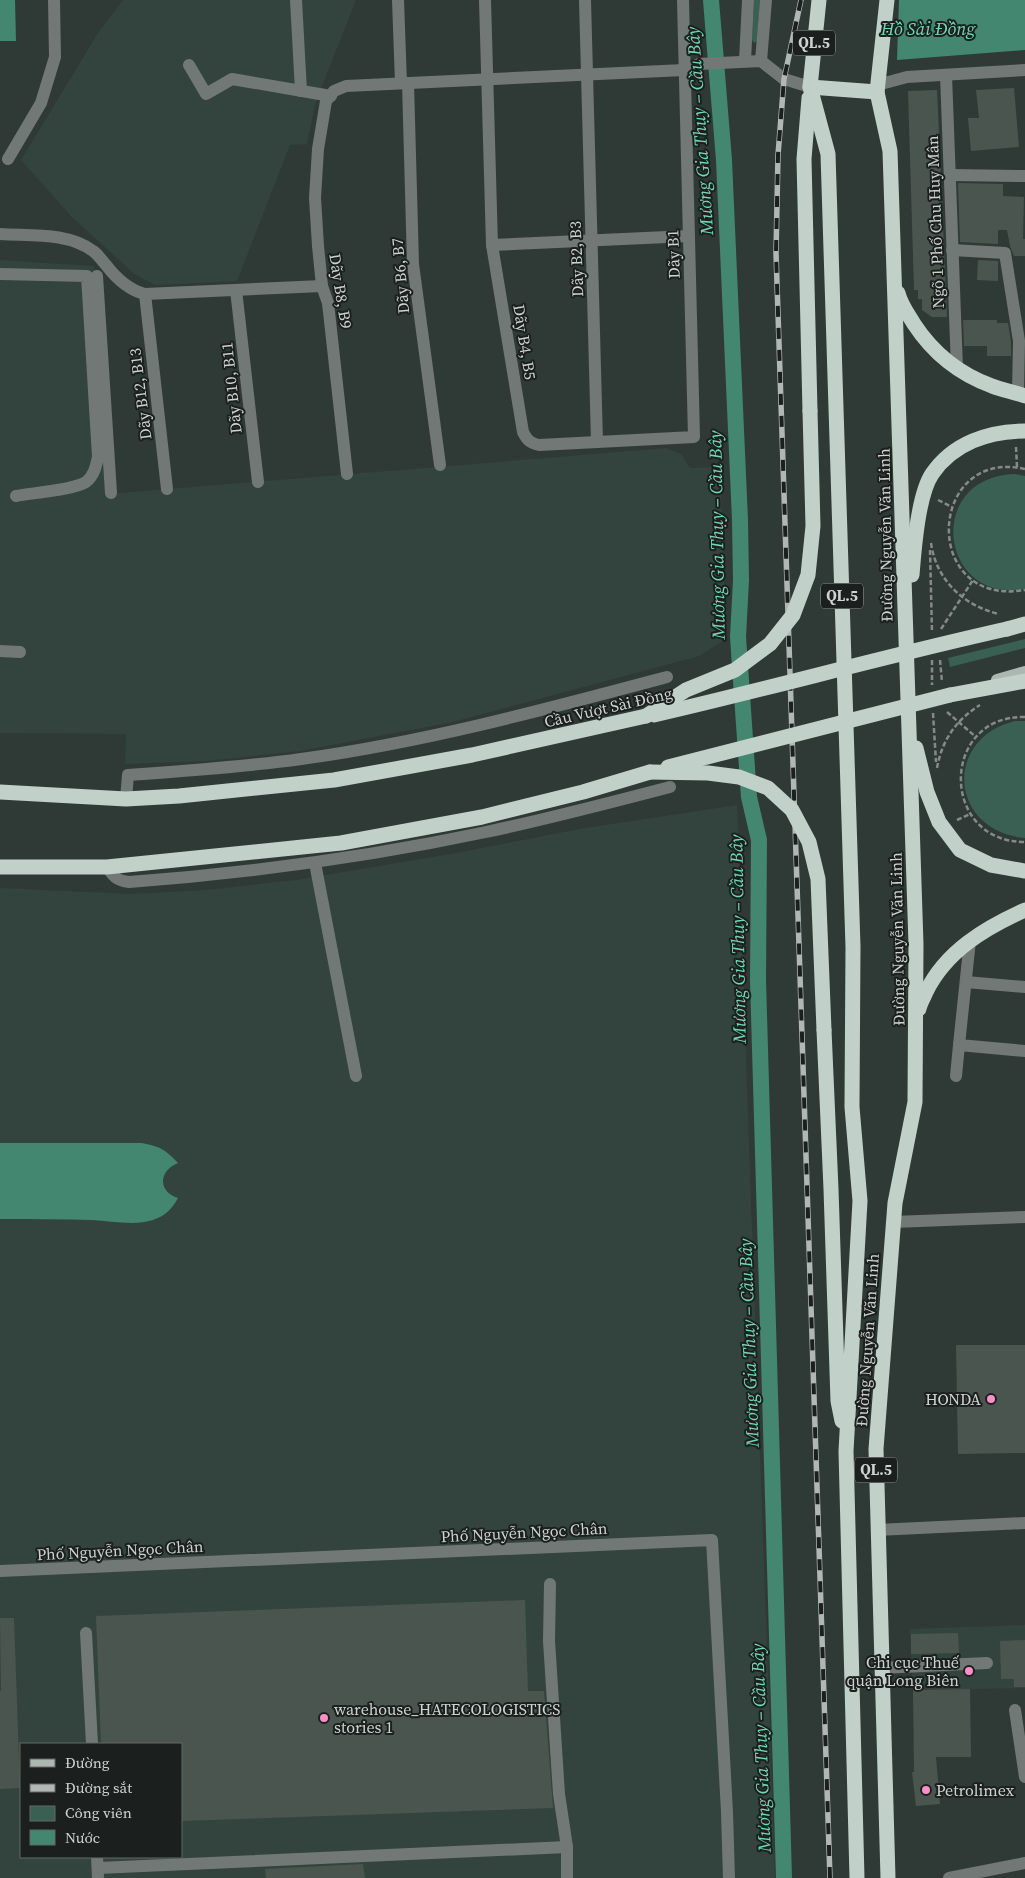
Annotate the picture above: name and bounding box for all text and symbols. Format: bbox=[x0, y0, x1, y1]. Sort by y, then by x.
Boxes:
water label: Hồ Sài Đồng bbox=[880, 16, 976, 41]
water label: Mương Gia Thụy – Cầu Bây bbox=[680, 26, 719, 237]
road number: QL.5 bbox=[793, 30, 835, 56]
street label: Ngõ 1 Phố Chu Huy Mân bbox=[921, 135, 949, 309]
street label: Dãy B2, B3 bbox=[564, 221, 588, 297]
street label: Dãy B1 bbox=[661, 229, 685, 279]
street label: Dãy B6, B7 bbox=[386, 237, 414, 315]
street label: Dãy B8, B9 bbox=[324, 252, 358, 330]
street label: Dãy B4, B5 bbox=[508, 303, 542, 381]
street label: Dãy B10, B11 bbox=[215, 341, 247, 435]
street label: Dãy B12, B13 bbox=[123, 347, 157, 441]
water label: Mương Gia Thụy – Cầu Bây bbox=[702, 430, 731, 641]
street label: Đường Nguyễn Văn Linh bbox=[872, 448, 898, 622]
road number: QL.5 bbox=[821, 584, 863, 608]
street label: Cầu Vượt Sài Đồng bbox=[542, 682, 674, 732]
water label: Mương Gia Thụy – Cầu Bây bbox=[723, 834, 752, 1045]
street label: Đường Nguyễn Văn Linh bbox=[884, 852, 910, 1026]
water label: Mương Gia Thụy – Cầu Bây bbox=[732, 1238, 765, 1449]
street label: Đường Nguyễn Văn Linh bbox=[850, 1252, 884, 1427]
place label: HONDA bbox=[925, 1388, 981, 1410]
marker: HONDA bbox=[985, 1393, 997, 1405]
road number: QL.5 bbox=[855, 1458, 897, 1482]
street label: Phố Nguyễn Ngọc Chân bbox=[440, 1517, 608, 1547]
street label: Phố Nguyễn Ngọc Chân bbox=[36, 1535, 204, 1565]
water label: Mương Gia Thụy – Cầu Bây bbox=[744, 1643, 777, 1854]
place label: Chi cục Thuế quận Long Biên bbox=[847, 1651, 960, 1691]
marker: Chi cục Thuế quận Long Biên bbox=[963, 1665, 975, 1677]
place label: warehouse_HATECOLOGISTICS stories 1 bbox=[334, 1698, 560, 1738]
marker: warehouse_HATECOLOGISTICS stories 1 bbox=[318, 1712, 330, 1724]
legend bbox=[20, 1743, 182, 1858]
text: Đường bbox=[65, 1752, 110, 1773]
text: Đường sắt bbox=[65, 1777, 132, 1798]
place label: Petrolimex bbox=[936, 1779, 1015, 1801]
marker: Petrolimex bbox=[920, 1784, 932, 1796]
text: Công viên bbox=[65, 1802, 132, 1823]
text: Nước bbox=[65, 1827, 100, 1848]

